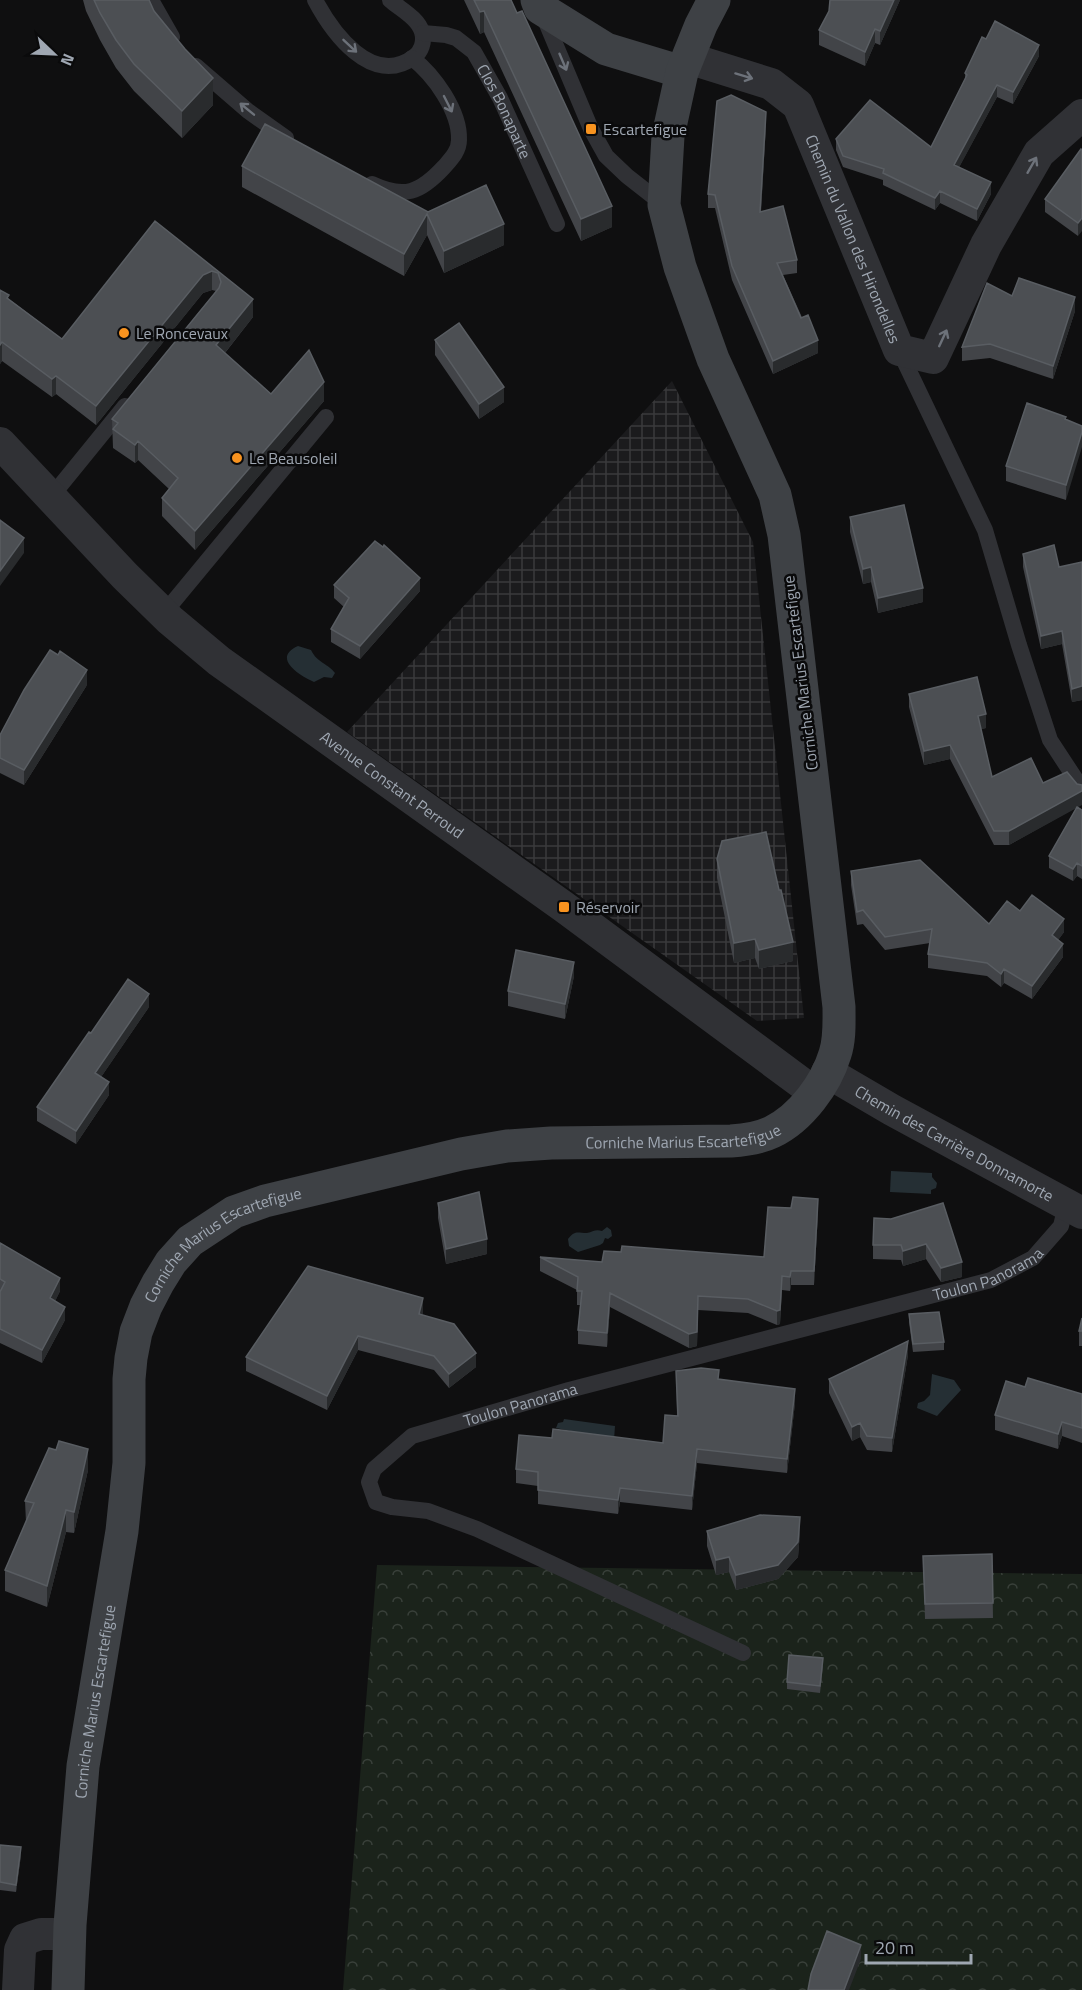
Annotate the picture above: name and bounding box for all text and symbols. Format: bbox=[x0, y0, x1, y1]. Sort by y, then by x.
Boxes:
north arrow bbox=[24, 24, 84, 84]
one-way arrow bbox=[342, 39, 357, 53]
text: N bbox=[55, 50, 81, 70]
one-way arrow bbox=[558, 53, 569, 71]
street label: Clos Bonaparte bbox=[471, 60, 538, 162]
one-way arrow bbox=[734, 71, 753, 82]
one-way arrow bbox=[443, 94, 454, 112]
one-way arrow bbox=[239, 103, 255, 116]
place label: Escartefigue bbox=[603, 117, 687, 141]
marker: Escartefigue bbox=[584, 122, 598, 136]
street label: Chemin du Vallon des Hirondelles bbox=[799, 131, 907, 347]
one-way arrow bbox=[1026, 157, 1038, 174]
place label: Le Roncevaux bbox=[136, 321, 228, 345]
marker: Le Roncevaux bbox=[117, 326, 131, 340]
one-way arrow bbox=[937, 329, 949, 347]
place label: Le Beausoleil bbox=[249, 446, 338, 470]
marker: Le Beausoleil bbox=[230, 451, 244, 465]
street label: Corniche Marius Escartefigue bbox=[776, 574, 824, 772]
street label: Avenue Constant Perroud bbox=[315, 725, 469, 844]
place label: Réservoir bbox=[576, 895, 640, 919]
marker: Réservoir bbox=[557, 900, 571, 914]
street label: Chemin des Carrière Donnamorte bbox=[850, 1079, 1058, 1208]
street label: Corniche Marius Escartefigue bbox=[585, 1118, 785, 1155]
street label: Corniche Marius Escartefigue bbox=[138, 1181, 304, 1307]
street label: Toulon Panorama bbox=[930, 1242, 1049, 1307]
street label: Toulon Panorama bbox=[460, 1376, 580, 1432]
street label: Corniche Marius Escartefigue bbox=[68, 1603, 122, 1799]
scale bar bbox=[866, 1927, 971, 1965]
text: 20 m bbox=[875, 1934, 914, 1961]

